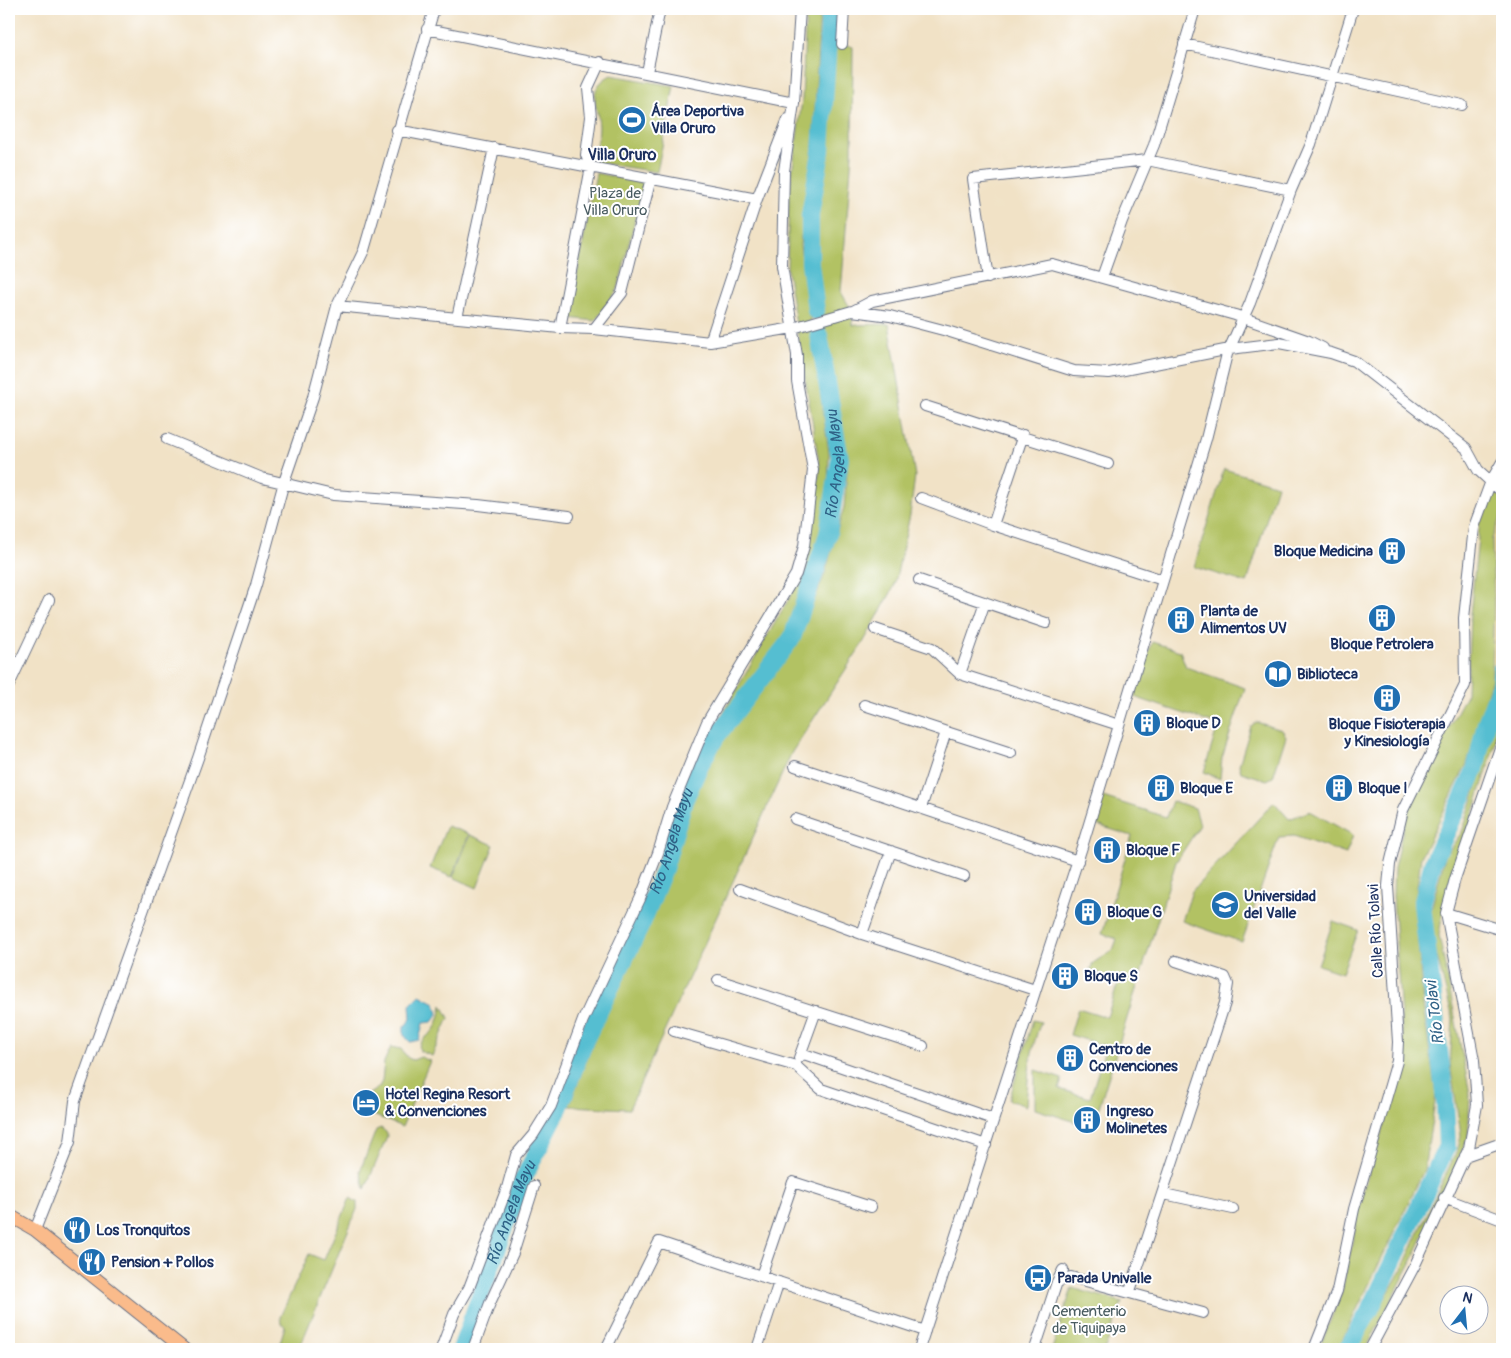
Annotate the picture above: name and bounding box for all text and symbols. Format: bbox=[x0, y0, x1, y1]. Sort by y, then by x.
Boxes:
place label: Área Deportiva Villa Oruro bbox=[651, 102, 744, 138]
sports icon: Área Deportiva Villa Oruro bbox=[617, 105, 647, 135]
district label: Villa Oruro bbox=[588, 145, 657, 165]
park label: Plaza de Villa Oruro bbox=[583, 184, 647, 220]
water label: Río Angela Mayu bbox=[821, 407, 850, 520]
building icon: Bloque Medicina bbox=[1377, 536, 1407, 566]
place label: Bloque Medicina bbox=[1274, 542, 1373, 561]
place label: Planta de Alimentos UV bbox=[1200, 602, 1287, 638]
building icon: Bloque Petrolera bbox=[1367, 603, 1397, 633]
building icon: Planta de Alimentos UV bbox=[1166, 605, 1196, 635]
place label: Bloque Petrolera bbox=[1330, 635, 1434, 654]
library icon: Biblioteca bbox=[1263, 659, 1293, 689]
place label: Biblioteca bbox=[1297, 665, 1358, 684]
building icon: Bloque Fisioterapia y Kinesiología bbox=[1372, 683, 1402, 713]
building icon: Bloque D bbox=[1132, 708, 1162, 738]
place label: Bloque D bbox=[1166, 714, 1221, 733]
place label: Bloque Fisioterapia y Kinesiología bbox=[1329, 715, 1445, 751]
building icon: Bloque E bbox=[1146, 773, 1176, 803]
building icon: Bloque I bbox=[1324, 773, 1354, 803]
place label: Bloque E bbox=[1180, 779, 1233, 798]
place label: Bloque I bbox=[1358, 779, 1408, 798]
water label: Río Angela Mayu bbox=[645, 785, 698, 898]
building icon: Bloque F bbox=[1092, 835, 1122, 865]
place label: Bloque F bbox=[1126, 841, 1180, 860]
street label: Calle Río Tolavi bbox=[1364, 883, 1388, 978]
place label: Universidad del Valle bbox=[1244, 887, 1316, 923]
school or university icon: Universidad del Valle bbox=[1210, 890, 1240, 920]
building icon: Bloque G bbox=[1073, 897, 1103, 927]
place label: Bloque G bbox=[1107, 903, 1162, 922]
building icon: Bloque S bbox=[1050, 961, 1080, 991]
place label: Bloque S bbox=[1084, 967, 1138, 986]
water label: Río Tolavi bbox=[1421, 978, 1449, 1046]
place label: Centro de Convenciones bbox=[1089, 1040, 1178, 1076]
building icon: Centro de Convenciones bbox=[1055, 1043, 1085, 1073]
place label: Hotel Regina Resort & Convenciones bbox=[385, 1085, 511, 1121]
hotel icon: Hotel Regina Resort & Convenciones bbox=[351, 1088, 381, 1118]
place label: Ingreso Molinetes bbox=[1106, 1102, 1167, 1138]
building icon: Ingreso Molinetes bbox=[1072, 1105, 1102, 1135]
water label: Río Angela Mayu bbox=[482, 1157, 541, 1268]
restaurant icon: Los Tronquitos bbox=[62, 1215, 92, 1245]
place label: Los Tronquitos bbox=[96, 1221, 190, 1240]
restaurant icon: Pension + Pollos bbox=[77, 1247, 107, 1277]
place label: Pension + Pollos bbox=[111, 1253, 214, 1272]
bus stop icon: Parada Univalle bbox=[1023, 1263, 1053, 1293]
place label: Parada Univalle bbox=[1057, 1269, 1152, 1288]
north arrow bbox=[1438, 1286, 1488, 1336]
text: N bbox=[1461, 1289, 1474, 1307]
park label: Cementerio de Tiquipaya bbox=[1052, 1302, 1126, 1338]

